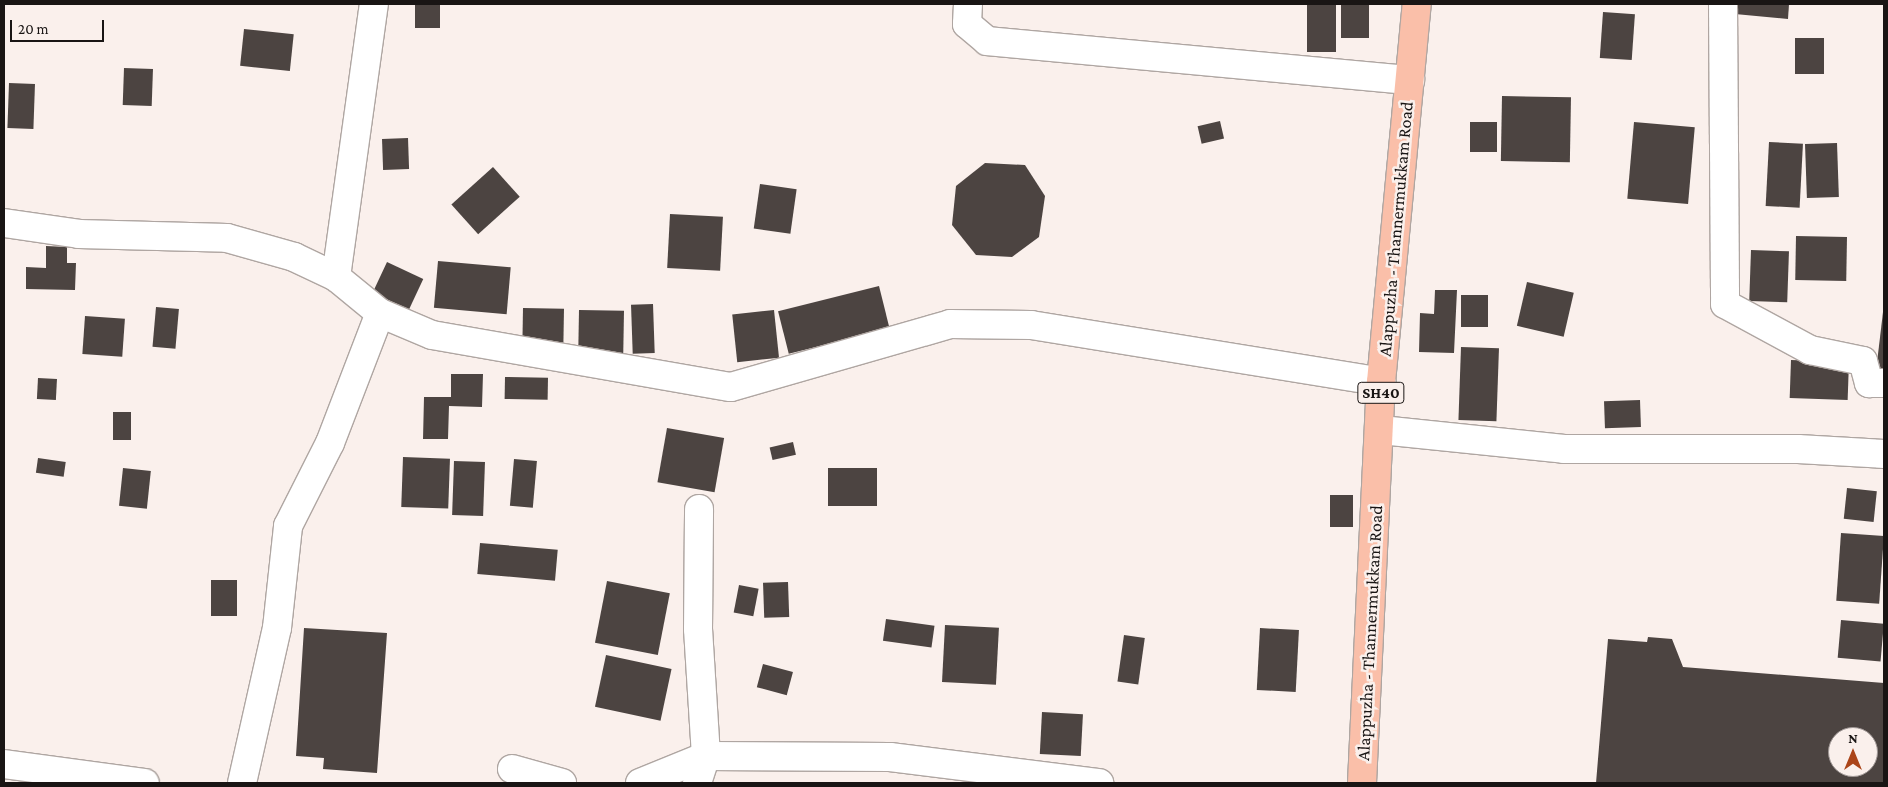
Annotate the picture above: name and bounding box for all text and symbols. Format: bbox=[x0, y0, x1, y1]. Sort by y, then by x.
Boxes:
scale bar bbox=[12, 10, 106, 42]
text: 20 m bbox=[18, 21, 49, 37]
street label: Alappuzha - Thannermukkam Road bbox=[1374, 101, 1418, 357]
road number: SH40 bbox=[1357, 379, 1405, 406]
street label: Alappuzha - Thannermukkam Road bbox=[1353, 505, 1387, 761]
north arrow bbox=[1828, 727, 1878, 777]
text: N bbox=[1848, 730, 1858, 746]

